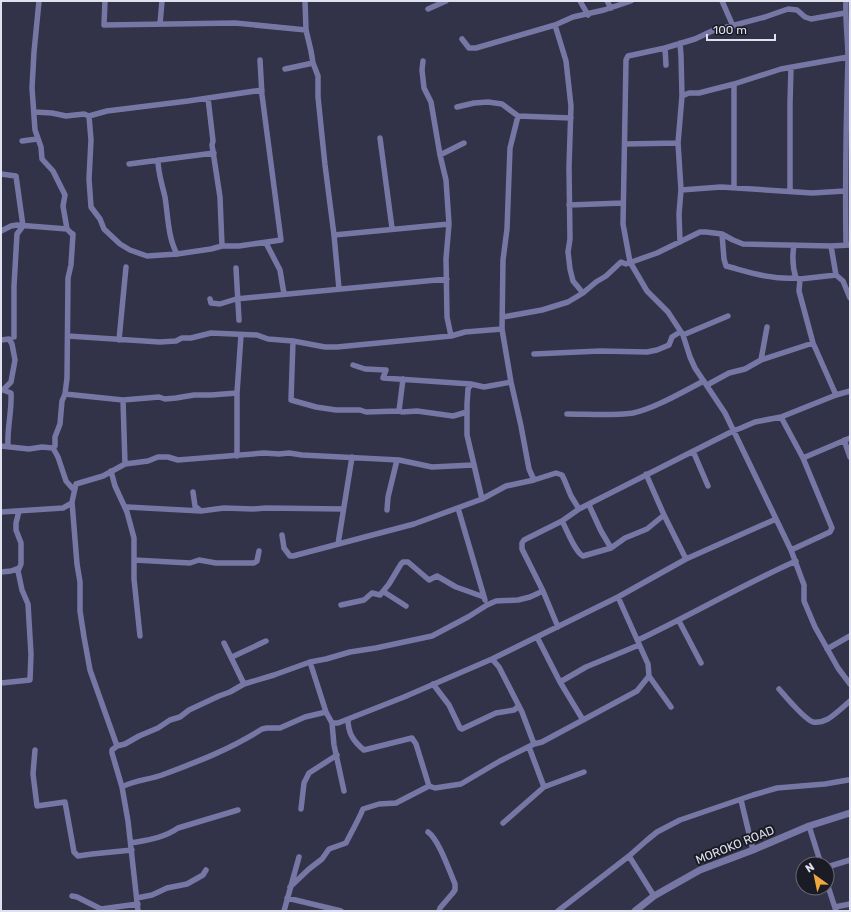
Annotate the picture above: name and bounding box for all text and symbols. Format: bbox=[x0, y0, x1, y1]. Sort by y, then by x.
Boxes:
scale bar bbox=[707, 16, 775, 42]
text: 100 m bbox=[713, 23, 747, 37]
street label: MOROKO ROAD bbox=[694, 823, 776, 867]
north arrow bbox=[795, 856, 835, 896]
text: N bbox=[803, 860, 817, 876]

